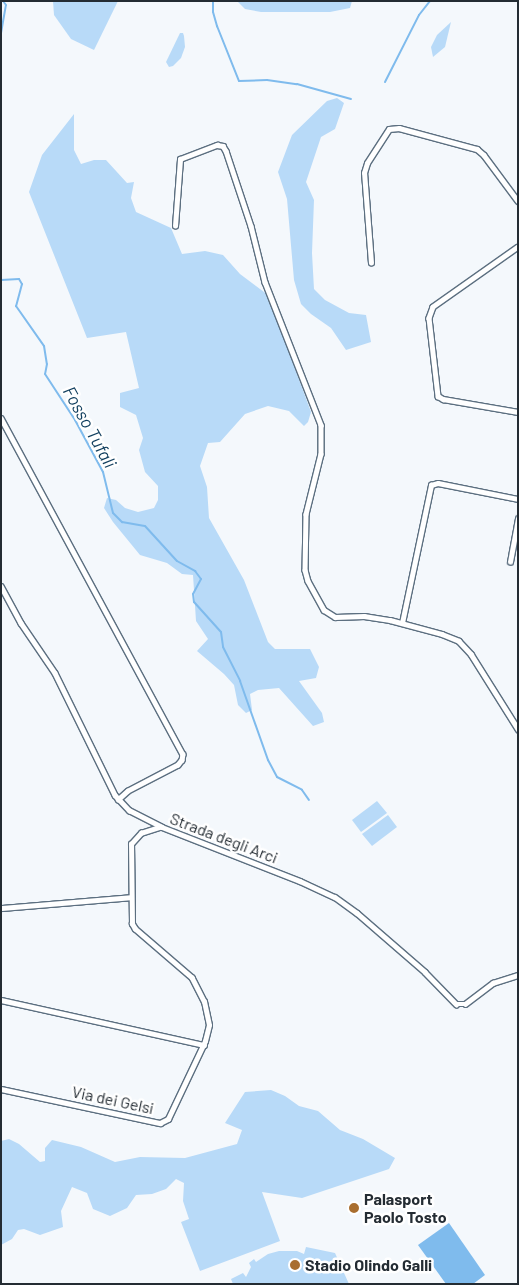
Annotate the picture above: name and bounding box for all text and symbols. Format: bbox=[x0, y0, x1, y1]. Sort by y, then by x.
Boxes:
water label: Fosso Tufali bbox=[59, 382, 121, 472]
street label: Strada degli Arci bbox=[167, 809, 281, 867]
street label: Via dei Gelsi bbox=[70, 1082, 156, 1118]
place label: Palasport Paolo Tosto bbox=[364, 1189, 447, 1227]
marker: Palasport Paolo Tosto bbox=[348, 1202, 360, 1214]
place label: Stadio Olindo Galli bbox=[305, 1255, 432, 1275]
marker: Stadio Olindo Galli bbox=[289, 1259, 301, 1271]

